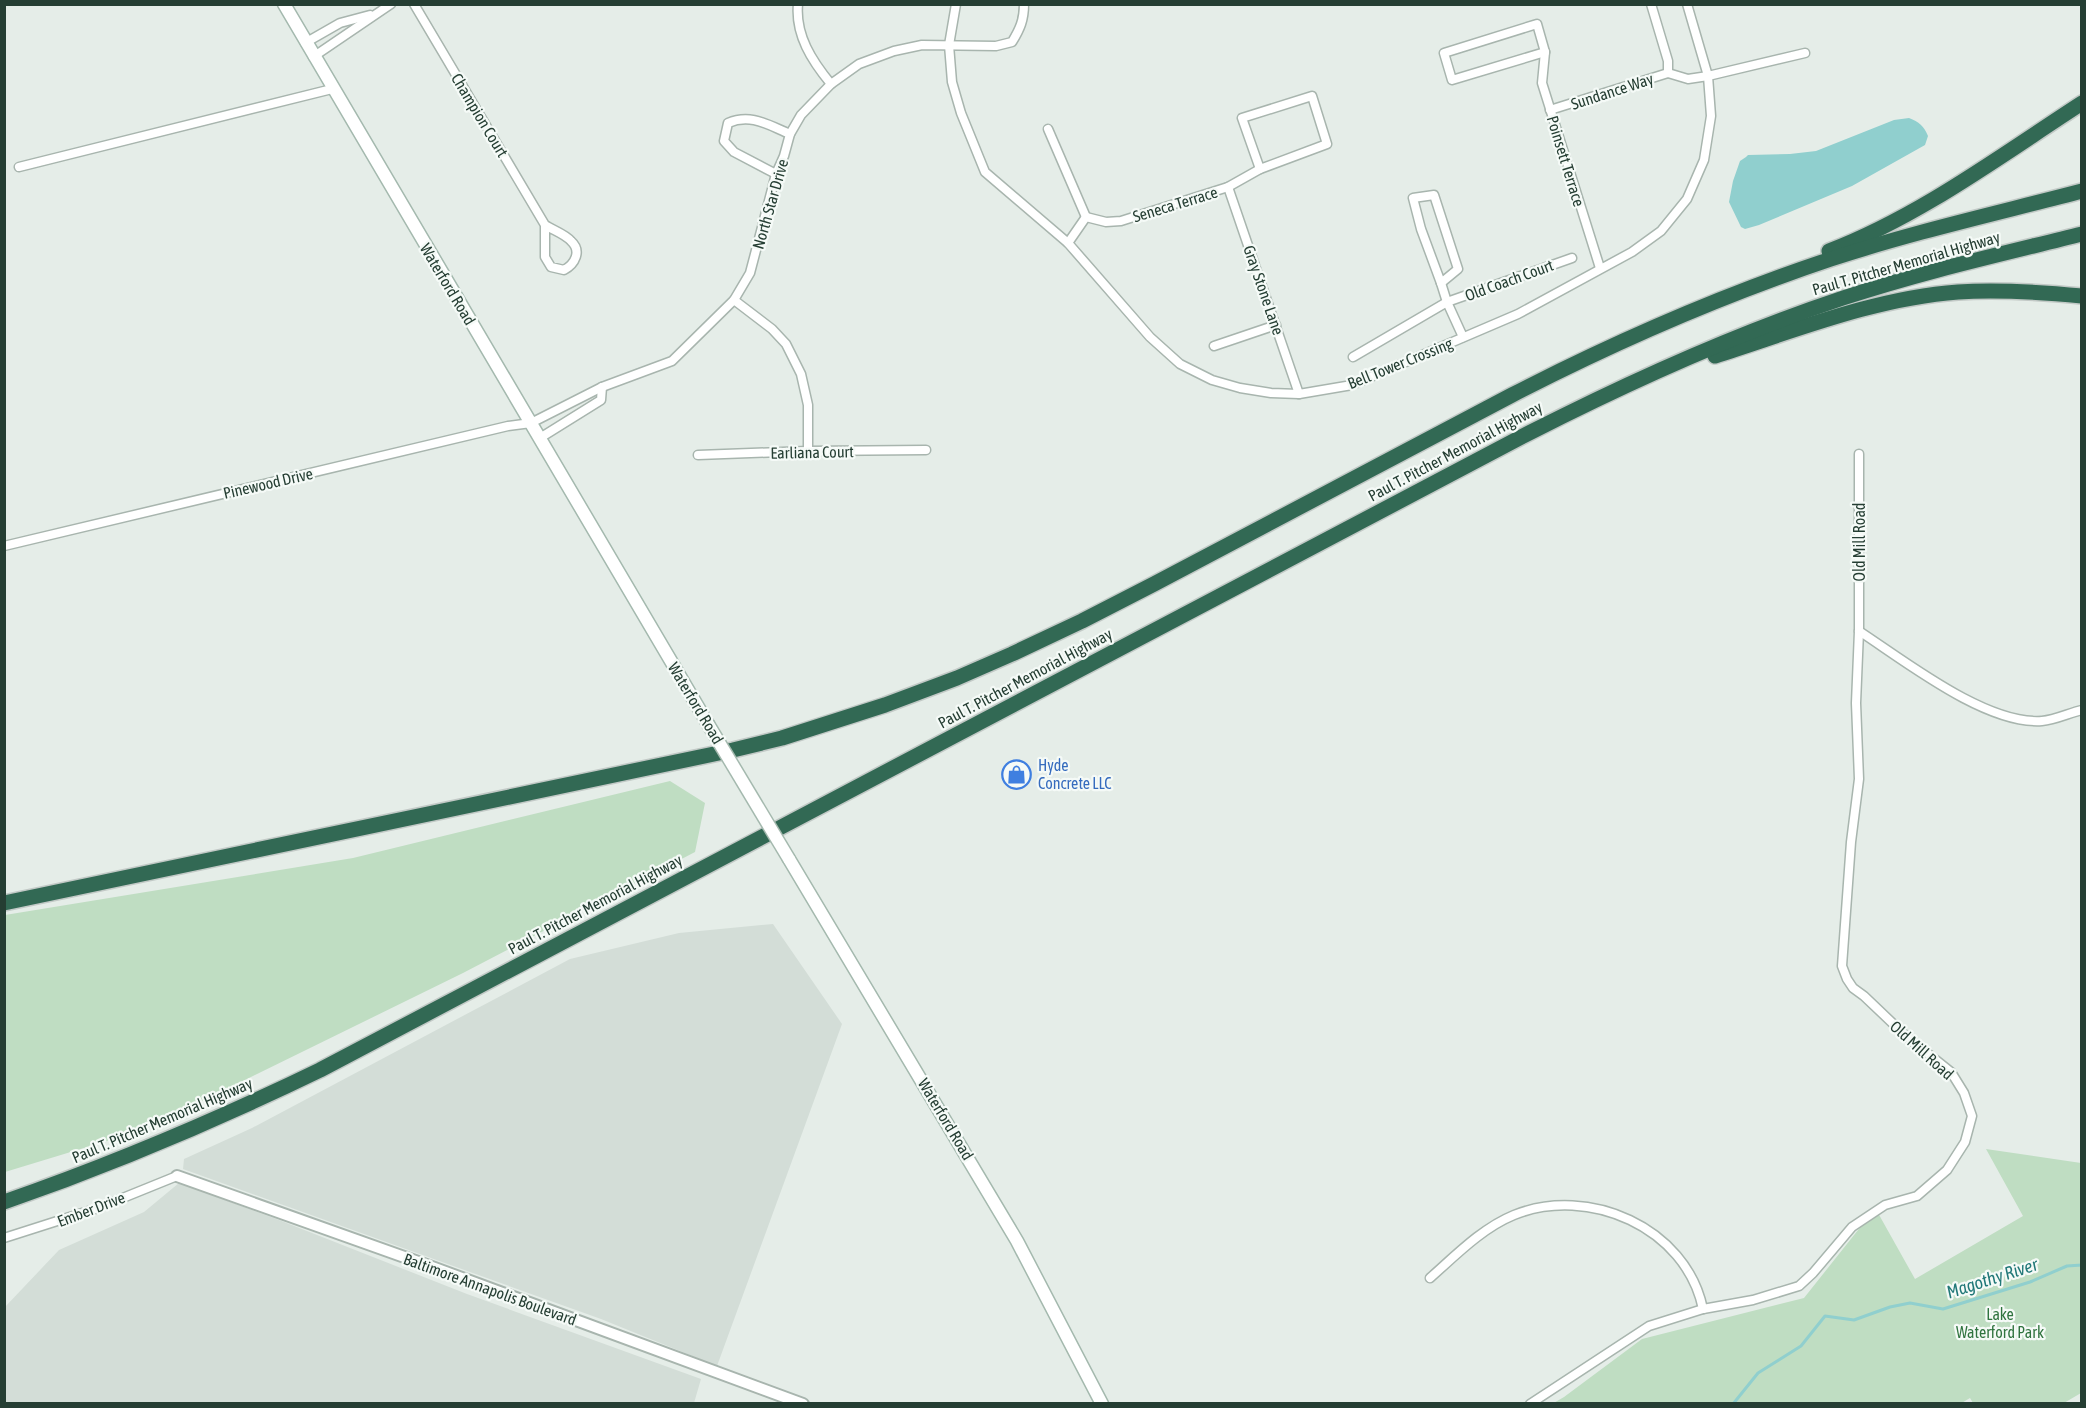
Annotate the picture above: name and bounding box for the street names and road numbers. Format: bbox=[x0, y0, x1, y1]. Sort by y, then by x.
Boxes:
street label: Sundance Way bbox=[1569, 69, 1656, 114]
street label: Champion Court bbox=[447, 70, 512, 161]
street label: Poinsett Terrace bbox=[1544, 113, 1588, 209]
street label: North Star Drive bbox=[749, 157, 791, 251]
street label: Seneca Terrace bbox=[1131, 183, 1219, 225]
street label: Paul T. Pitcher Memorial Highway bbox=[1810, 227, 2002, 299]
street label: Waterford Road bbox=[417, 240, 479, 328]
street label: Gray Stone Lane bbox=[1239, 243, 1288, 338]
street label: Old Coach Court bbox=[1462, 256, 1556, 304]
street label: Bell Tower Crossing bbox=[1345, 334, 1456, 393]
street label: Paul T. Pitcher Memorial Highway bbox=[1365, 397, 1546, 505]
street label: Earliana Court bbox=[770, 442, 854, 462]
street label: Pinewood Drive bbox=[221, 464, 315, 502]
street label: Old Mill Road bbox=[1850, 503, 1868, 581]
street label: Paul T. Pitcher Memorial Highway bbox=[935, 624, 1116, 732]
street label: Waterford Road bbox=[665, 659, 727, 747]
street label: Paul T. Pitcher Memorial Highway bbox=[505, 850, 686, 958]
street label: Old Mill Road bbox=[1887, 1017, 1957, 1083]
street label: Paul T. Pitcher Memorial Highway bbox=[69, 1074, 256, 1167]
street label: Waterford Road bbox=[915, 1075, 977, 1163]
street label: Ember Drive bbox=[55, 1188, 127, 1230]
street label: Baltimore Annapolis Boulevard bbox=[401, 1249, 579, 1330]

